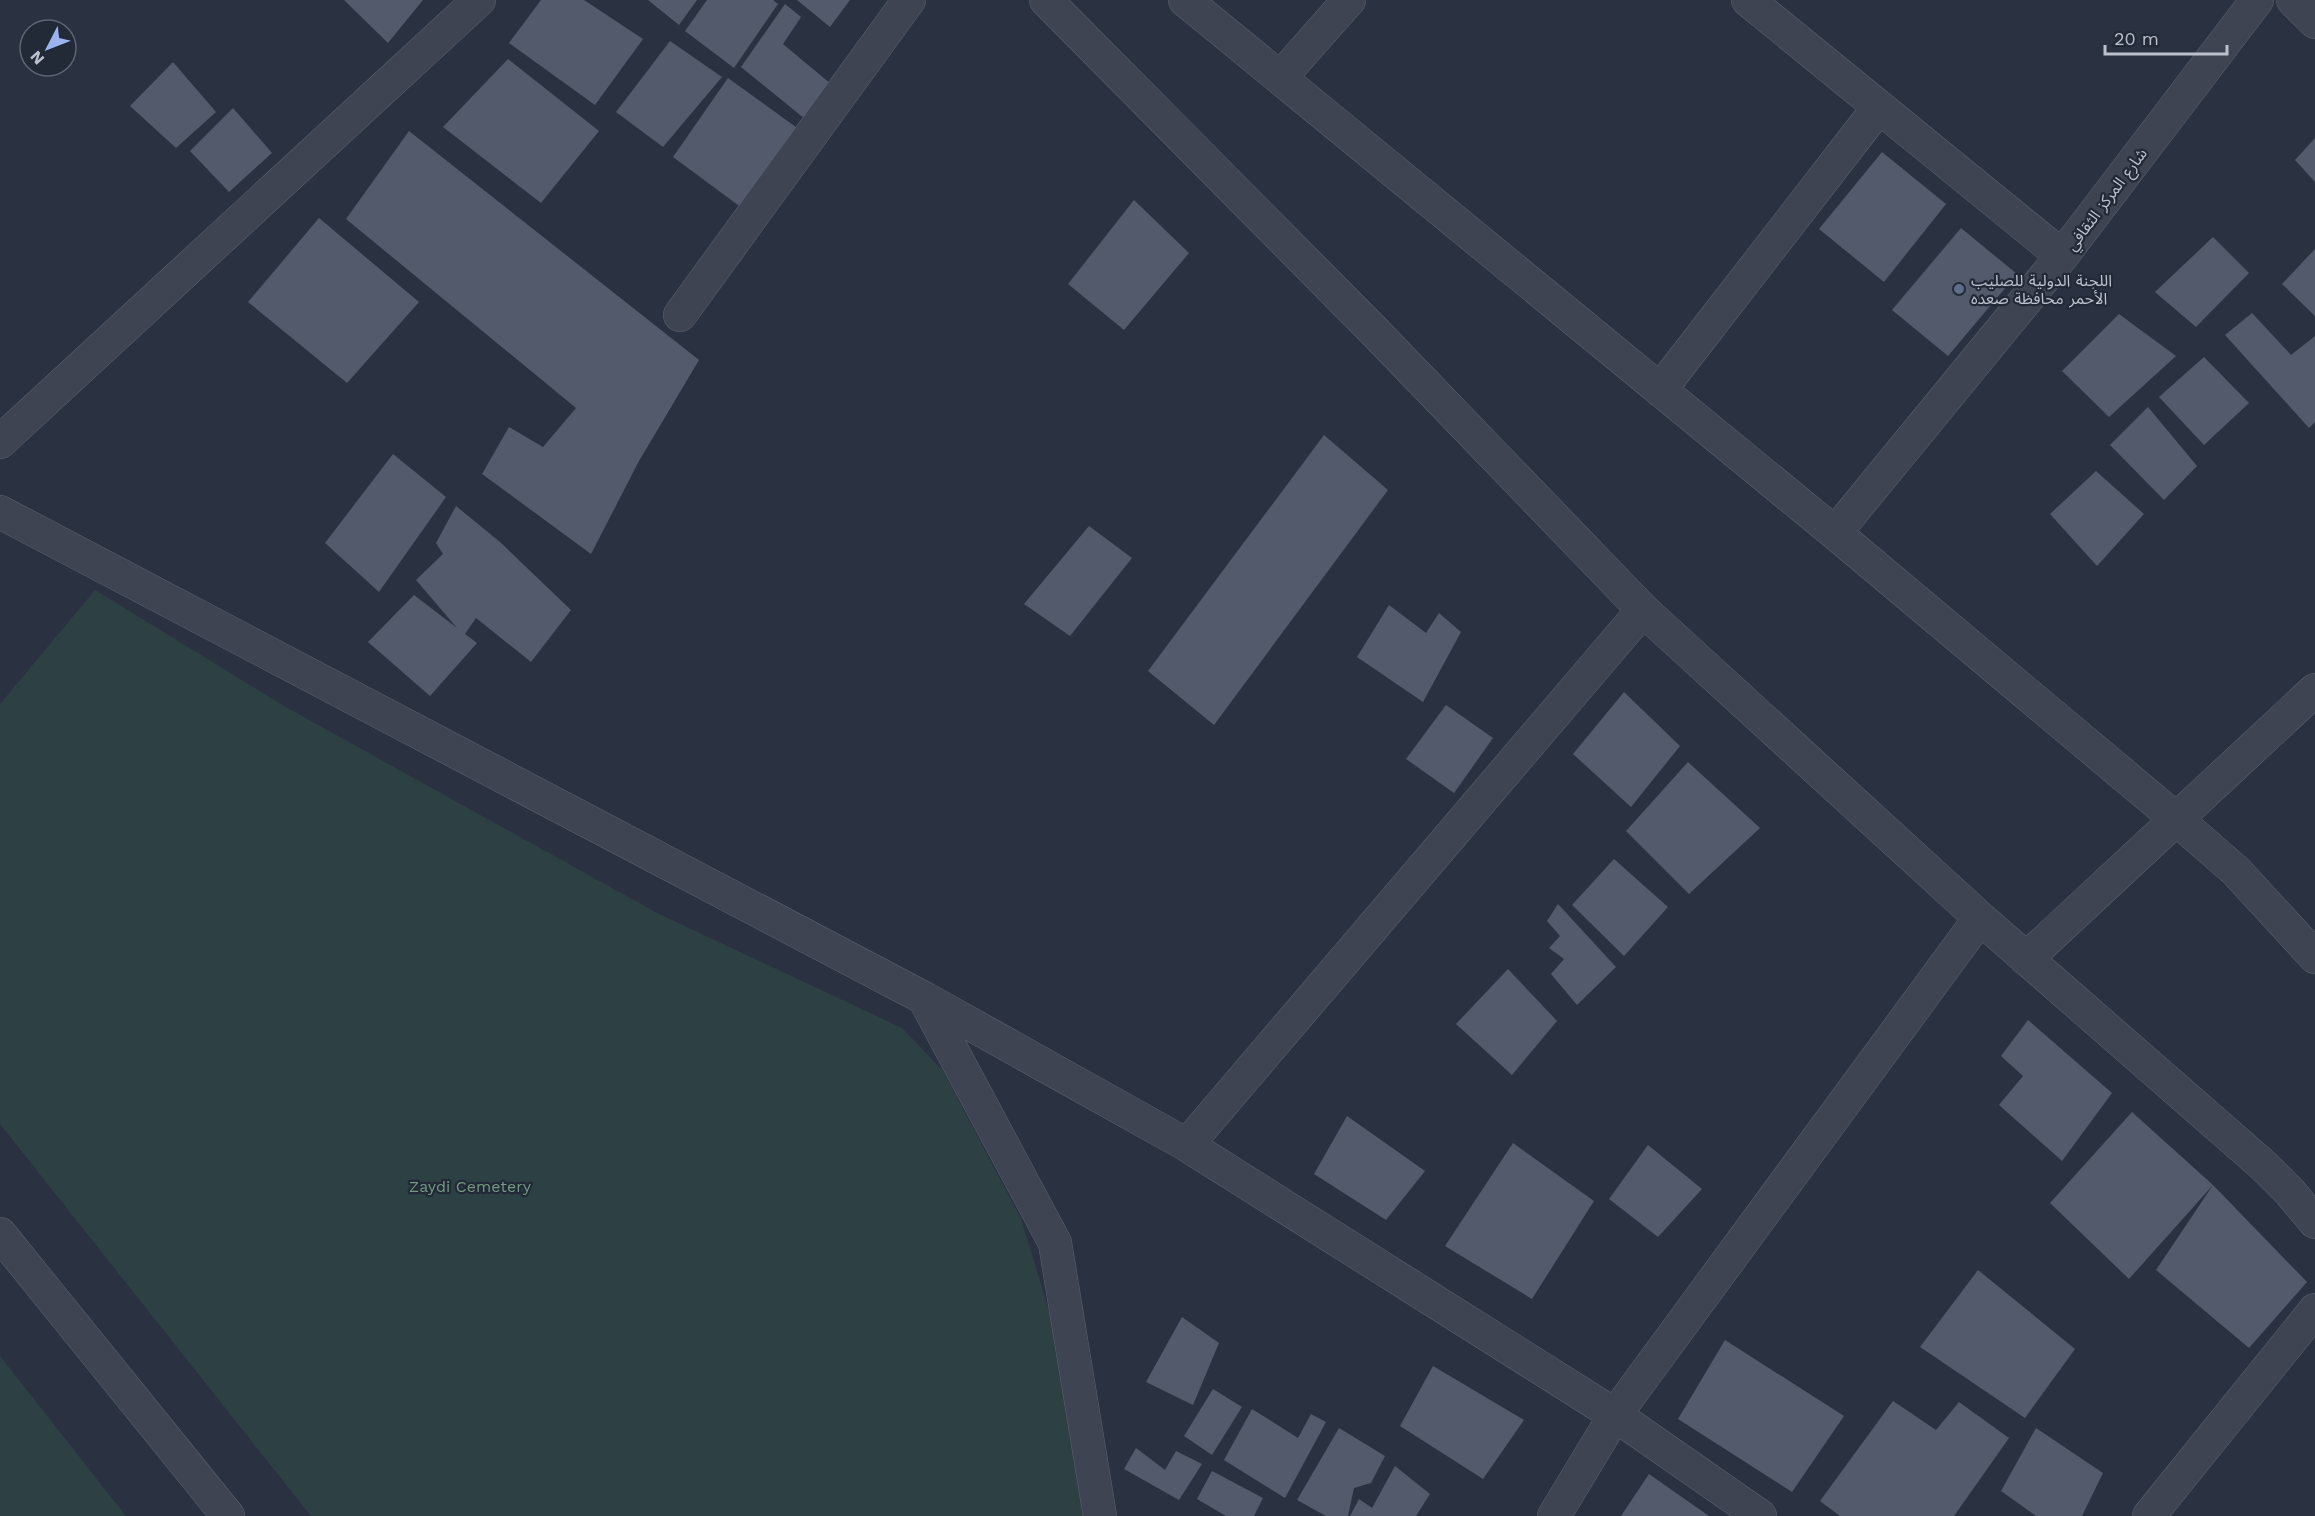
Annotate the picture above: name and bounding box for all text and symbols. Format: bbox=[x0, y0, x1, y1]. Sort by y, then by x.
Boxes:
north arrow bbox=[18, 18, 78, 78]
scale bar bbox=[2105, 18, 2226, 56]
text: 20 m bbox=[2114, 28, 2159, 49]
text: N bbox=[26, 47, 48, 68]
street label: شارع المركز الثقافي bbox=[2062, 144, 2154, 256]
place label: اللجنة الدولية للصليب الأحمر محافظة صعده bbox=[1971, 271, 2112, 308]
marker: اللجنة الدولية للصليب الأحمر محافظة صعده bbox=[1952, 282, 1966, 296]
park label: Zaydi Cemetery bbox=[409, 1177, 532, 1196]

